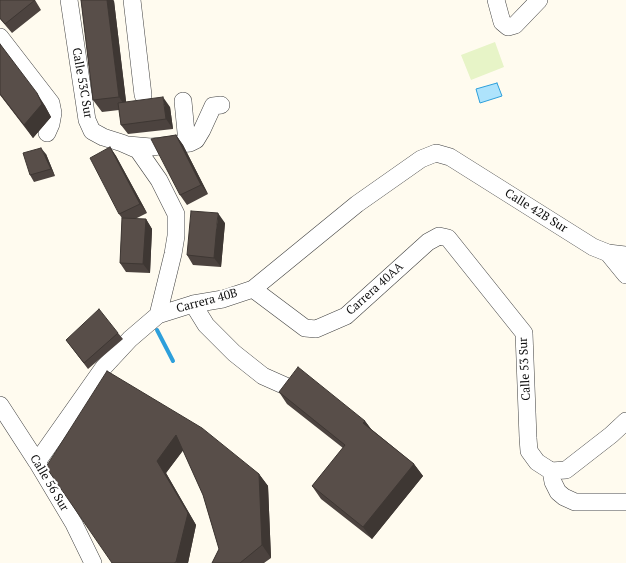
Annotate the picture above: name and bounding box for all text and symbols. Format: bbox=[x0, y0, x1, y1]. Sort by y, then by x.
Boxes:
street label: Calle 53C Sur bbox=[69, 47, 95, 119]
street label: Calle 42B Sur bbox=[502, 186, 570, 236]
street label: Carrera 40AA bbox=[344, 260, 406, 318]
street label: Carrera 40B bbox=[175, 286, 239, 316]
street label: Calle 53 Sur bbox=[516, 337, 534, 401]
street label: Calle 56 Sur bbox=[26, 452, 72, 514]

